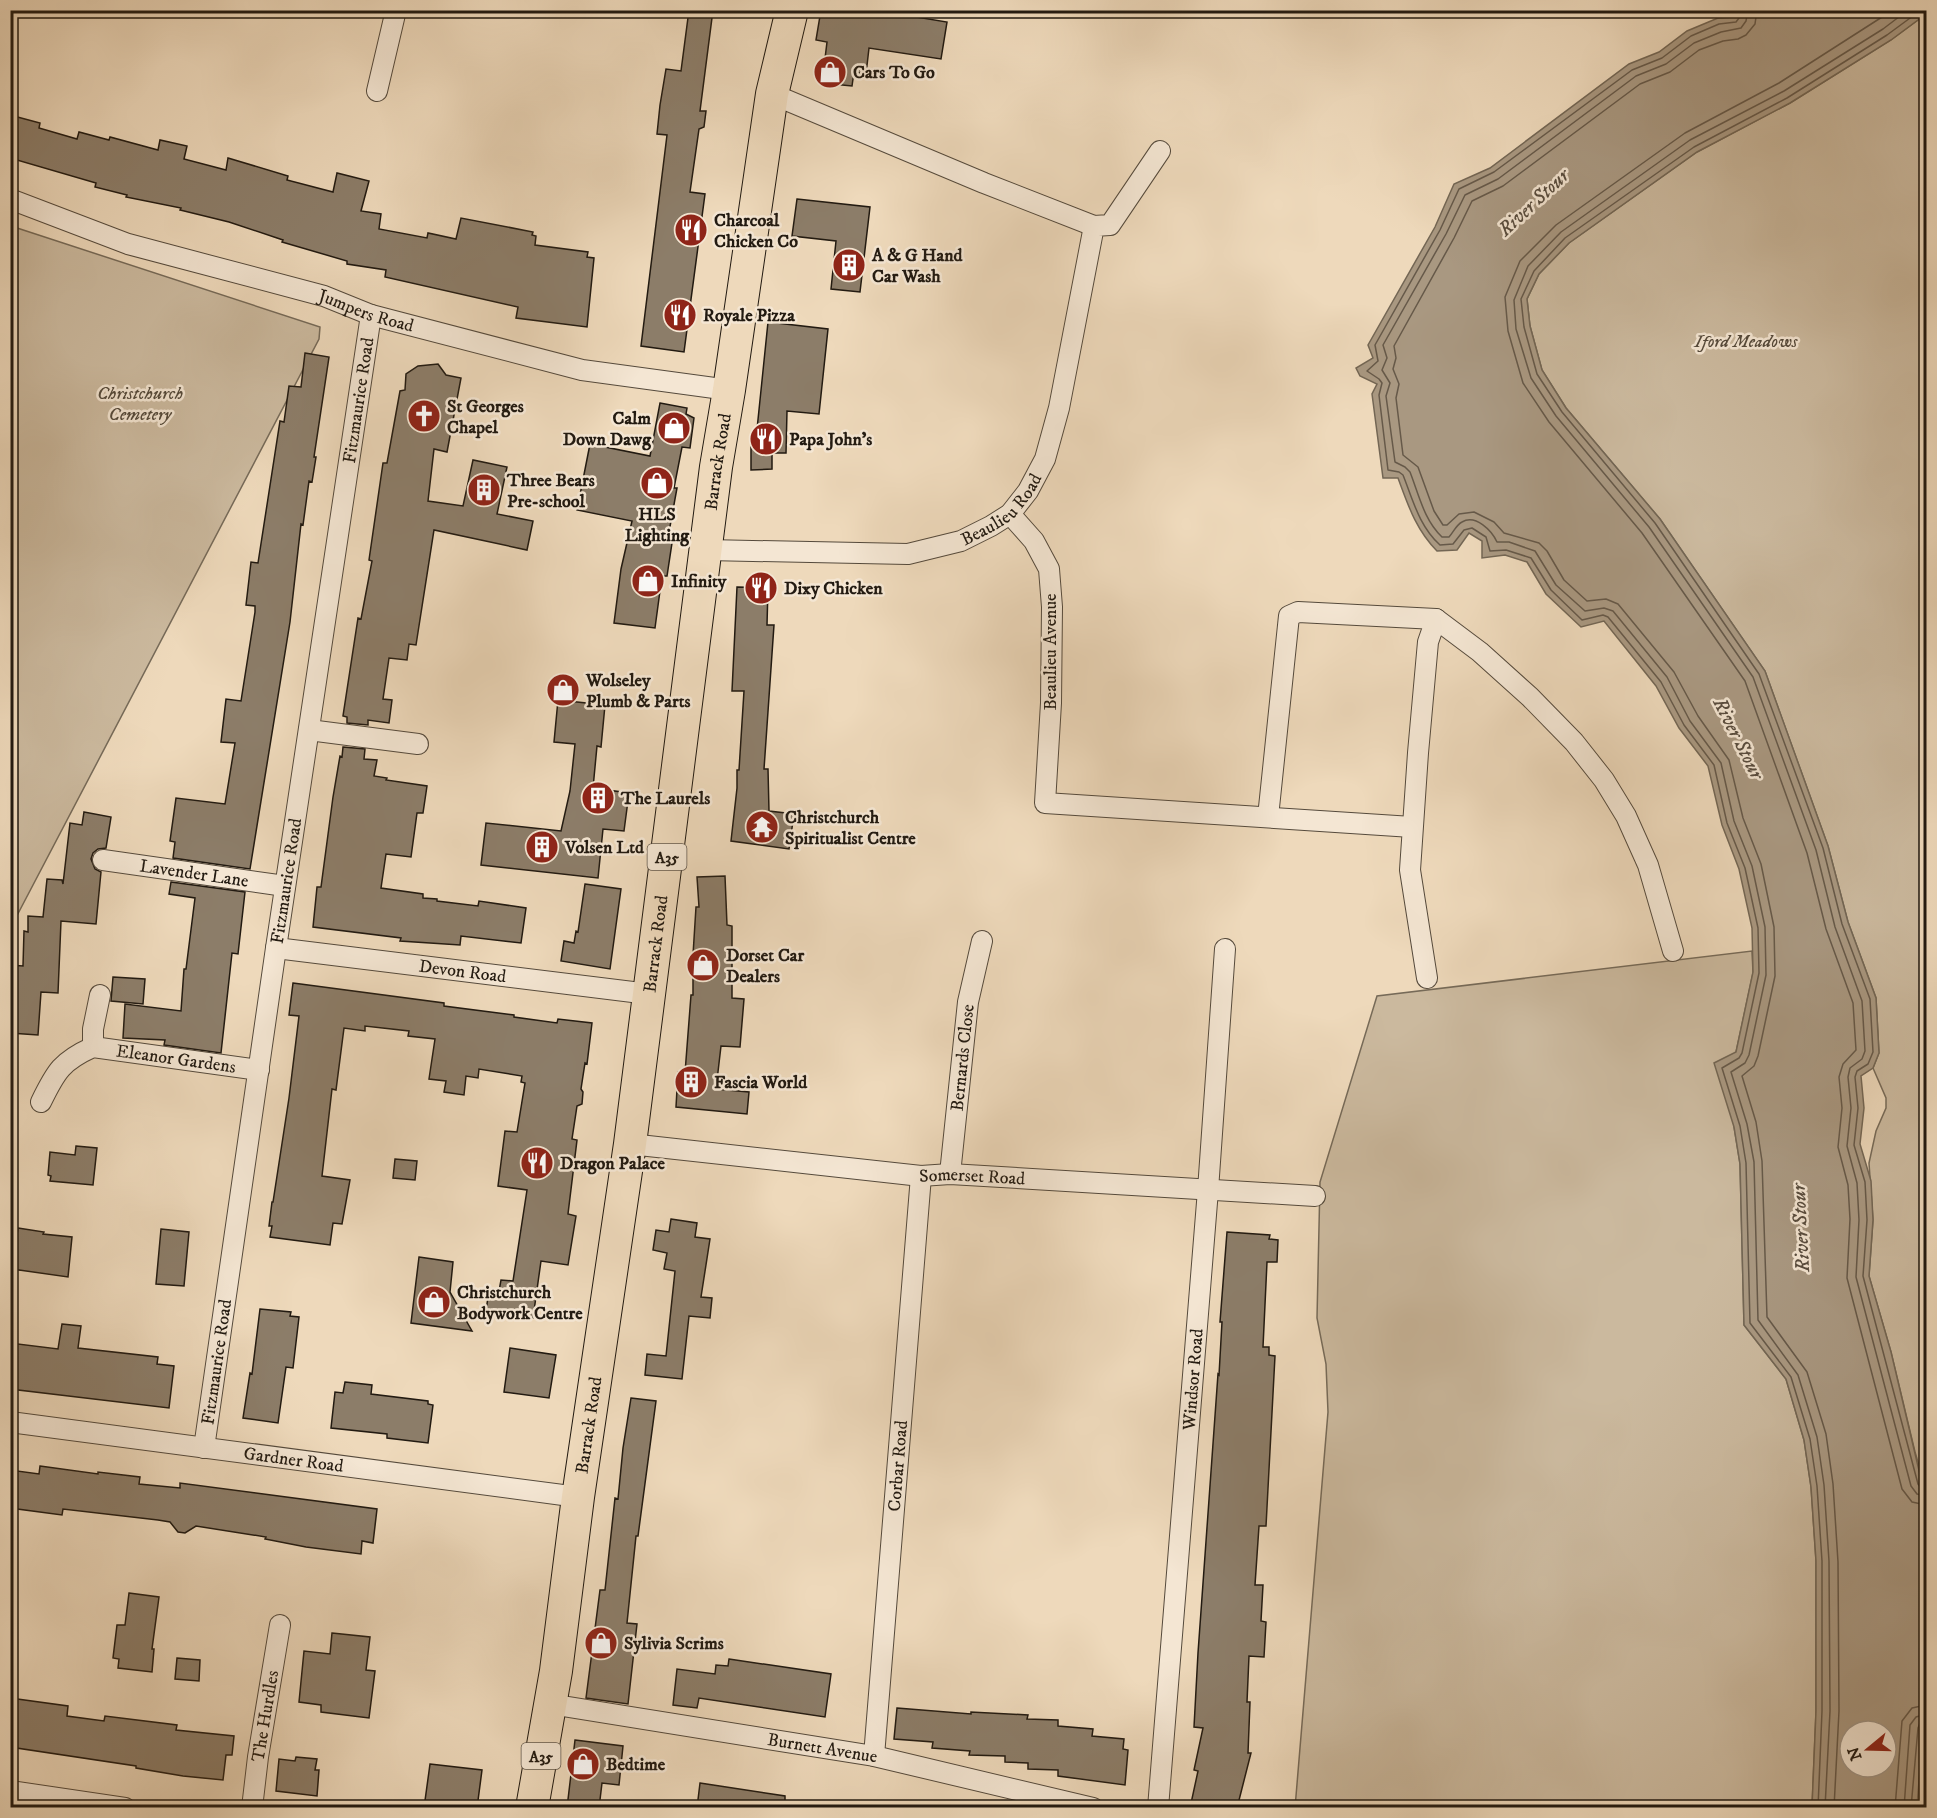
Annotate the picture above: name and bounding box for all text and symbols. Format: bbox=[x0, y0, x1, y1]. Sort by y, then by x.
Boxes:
shop icon: Cars To Go bbox=[812, 54, 848, 90]
place label: Cars To Go bbox=[853, 62, 935, 84]
water label: River Stour bbox=[1492, 162, 1576, 243]
place label: Charcoal Chicken Co bbox=[714, 210, 798, 253]
restaurant icon: Charcoal Chicken Co bbox=[673, 212, 709, 248]
place label: A & G Hand Car Wash bbox=[871, 245, 964, 288]
building icon: A & G Hand Car Wash bbox=[831, 247, 867, 283]
street label: Jumpers Road bbox=[314, 285, 416, 338]
restaurant icon: Royale Pizza bbox=[662, 297, 698, 333]
place label: Royale Pizza bbox=[703, 305, 795, 327]
park label: Iford Meadows bbox=[1694, 331, 1798, 353]
street label: Fitzmaurice Road bbox=[339, 336, 379, 465]
park label: Christchurch Cemetery bbox=[97, 383, 183, 426]
place label: St Georges Chapel bbox=[447, 396, 524, 439]
church icon: St Georges Chapel bbox=[406, 398, 442, 434]
place label: Calm Down Dawg bbox=[563, 408, 652, 451]
shop icon: Calm Down Dawg bbox=[656, 410, 692, 446]
street label: Barrack Road bbox=[701, 412, 737, 512]
restaurant icon: Papa John's bbox=[748, 421, 784, 457]
place label: Papa John's bbox=[789, 429, 872, 451]
shop icon: HLS Lighting bbox=[639, 465, 675, 501]
place label: Three Bears Pre-school bbox=[506, 470, 595, 513]
street label: Beaulieu Road bbox=[958, 470, 1047, 551]
building icon: Three Bears Pre-school bbox=[466, 472, 502, 508]
place label: HLS Lighting bbox=[625, 504, 690, 547]
shop icon: Infinity bbox=[630, 563, 666, 599]
restaurant icon: Dixy Chicken bbox=[743, 570, 779, 606]
place label: Infinity bbox=[671, 571, 727, 593]
place label: Dixy Chicken bbox=[784, 578, 883, 600]
street label: Beaulieu Avenue bbox=[1040, 593, 1062, 711]
place label: Wolseley Plumb & Parts bbox=[585, 670, 690, 713]
shop icon: Wolseley Plumb & Parts bbox=[545, 672, 581, 708]
water label: River Stour bbox=[1706, 693, 1770, 785]
building icon: The Laurels bbox=[580, 780, 616, 816]
place label: The Laurels bbox=[620, 788, 710, 810]
place label: Christchurch Spiritualist Centre bbox=[785, 807, 916, 850]
temple icon: Christchurch Spiritualist Centre bbox=[744, 809, 780, 845]
street label: Fitzmaurice Road bbox=[267, 817, 307, 945]
building icon: Volsen Ltd bbox=[524, 829, 560, 865]
place label: Volsen Ltd bbox=[564, 837, 645, 859]
road number: A35 bbox=[648, 844, 686, 870]
street label: Lavender Lane bbox=[138, 855, 250, 893]
street label: Barrack Road bbox=[639, 894, 673, 994]
place label: Dorset Car Dealers bbox=[726, 945, 805, 988]
shop icon: Dorset Car Dealers bbox=[685, 947, 721, 983]
street label: Devon Road bbox=[417, 956, 508, 988]
street label: Bernards Close bbox=[947, 1003, 980, 1112]
street label: Eleanor Gardens bbox=[115, 1040, 237, 1079]
building icon: Fascia World bbox=[673, 1064, 709, 1100]
place label: Fascia World bbox=[714, 1072, 808, 1094]
restaurant icon: Dragon Palace bbox=[519, 1145, 555, 1181]
place label: Dragon Palace bbox=[560, 1153, 665, 1175]
street label: Somerset Road bbox=[918, 1164, 1026, 1191]
water label: River Stour bbox=[1787, 1181, 1816, 1274]
place label: Christchurch Bodywork Centre bbox=[457, 1282, 583, 1325]
shop icon: Christchurch Bodywork Centre bbox=[416, 1284, 452, 1320]
street label: Fitzmaurice Road bbox=[197, 1298, 237, 1426]
street label: Windsor Road bbox=[1179, 1328, 1209, 1432]
street label: Barrack Road bbox=[572, 1375, 608, 1475]
street label: Corbar Road bbox=[884, 1420, 913, 1512]
street label: Gardner Road bbox=[242, 1443, 345, 1478]
shop icon: Sylivia Scrims bbox=[583, 1625, 619, 1661]
place label: Sylivia Scrims bbox=[624, 1633, 724, 1655]
street label: The Hurdles bbox=[247, 1669, 284, 1763]
north arrow bbox=[1838, 1719, 1898, 1779]
street label: Burnett Avenue bbox=[766, 1729, 879, 1768]
road number: A35 bbox=[522, 1743, 560, 1769]
text: N bbox=[1843, 1744, 1866, 1763]
shop icon: Bedtime bbox=[565, 1746, 601, 1782]
place label: Bedtime bbox=[606, 1754, 666, 1776]

